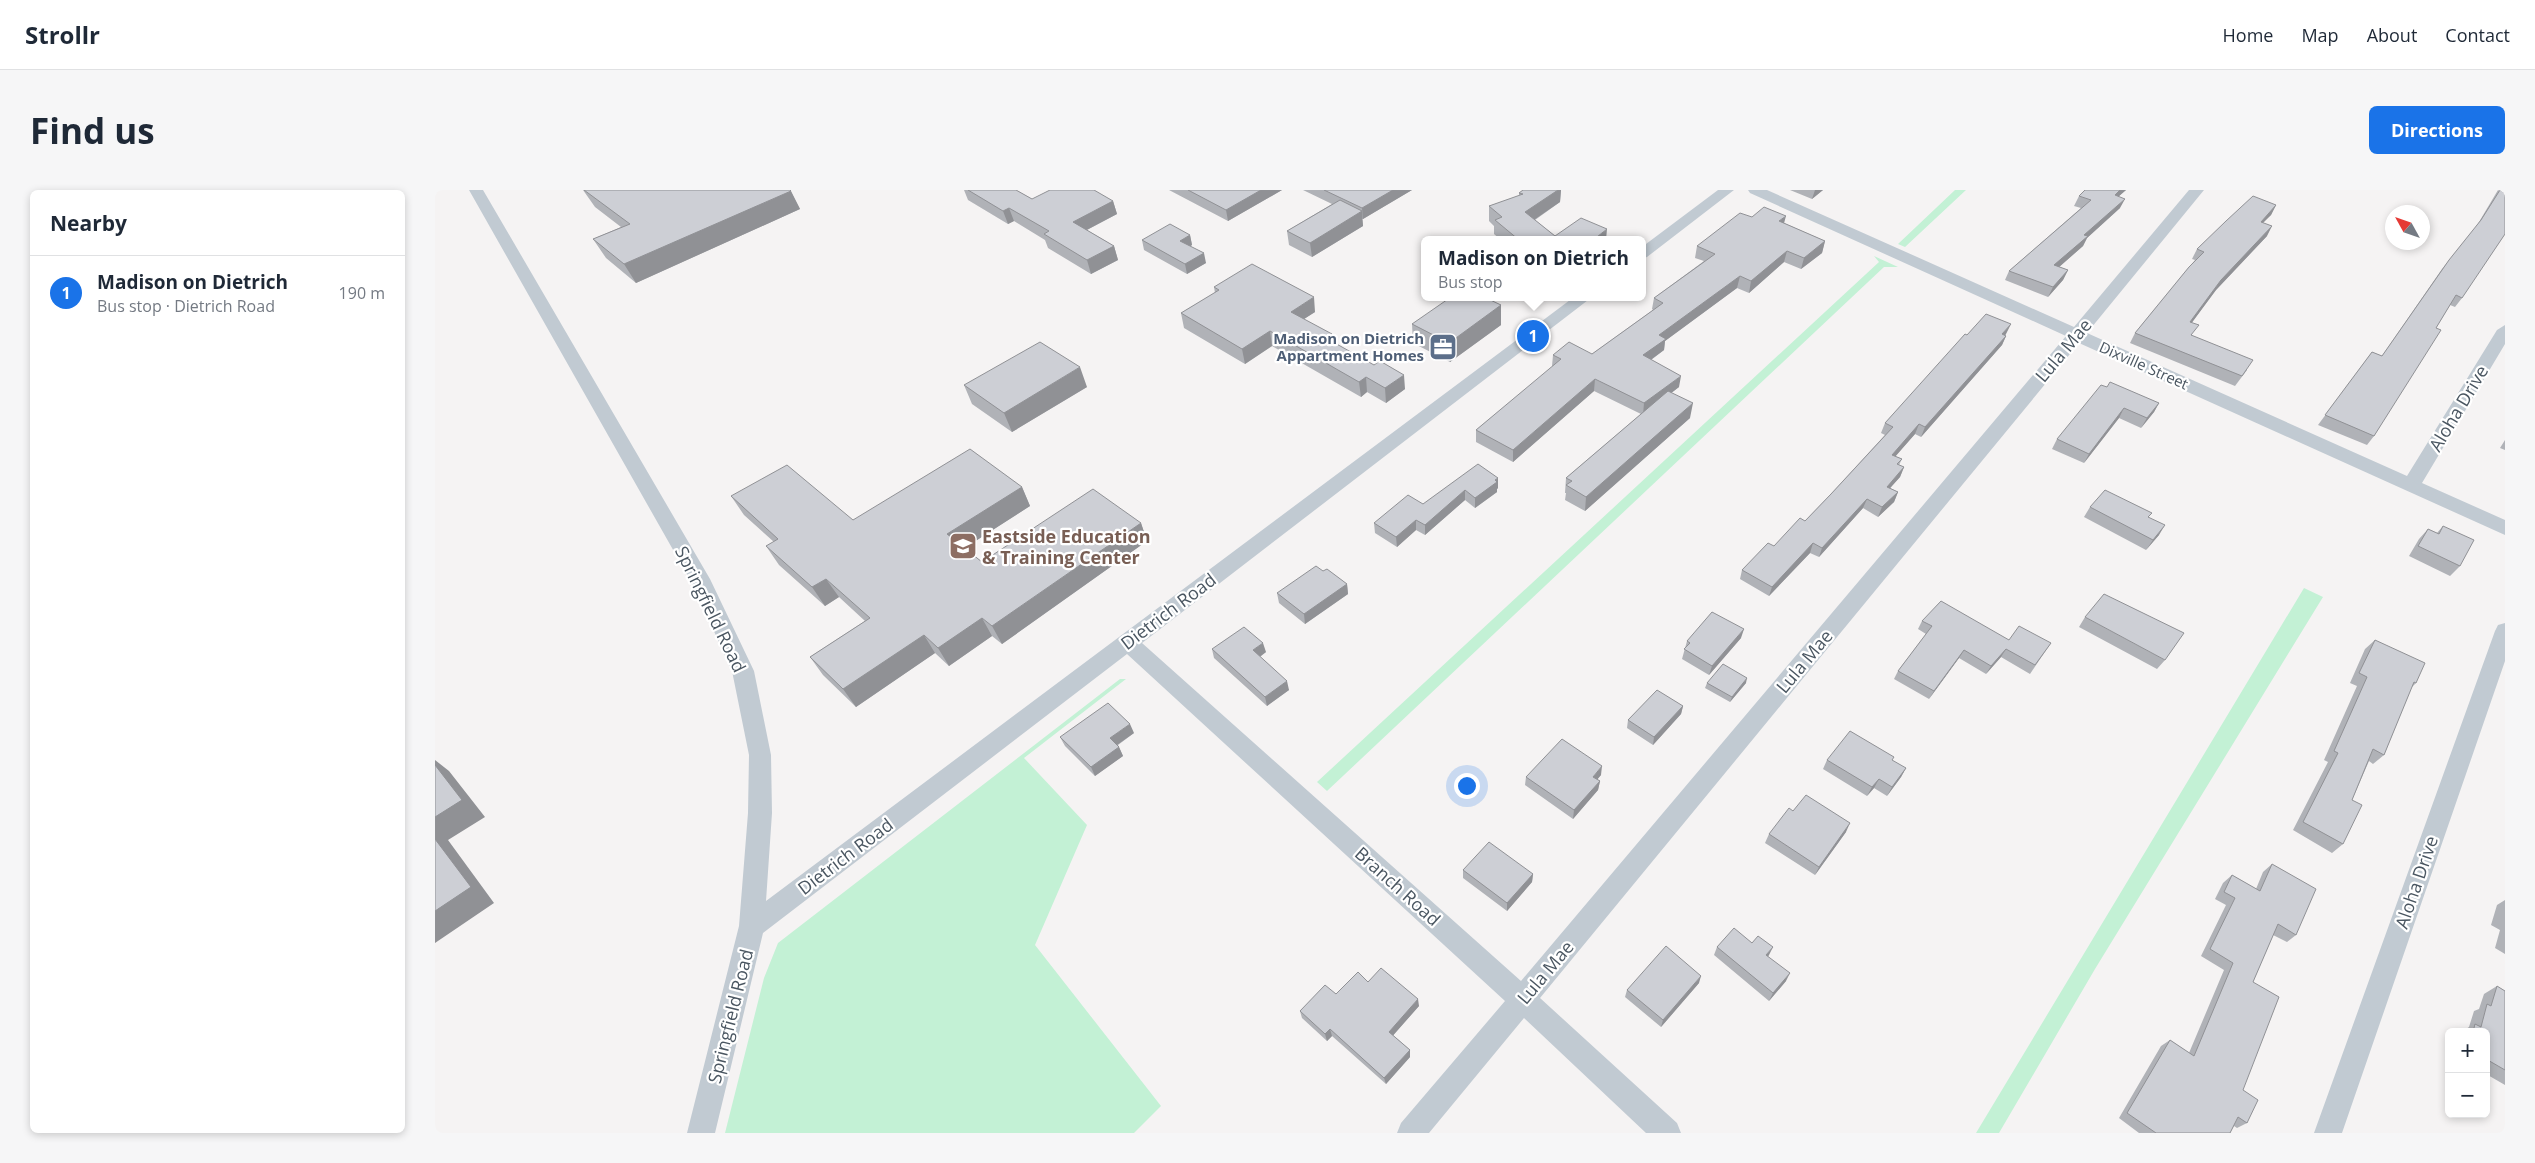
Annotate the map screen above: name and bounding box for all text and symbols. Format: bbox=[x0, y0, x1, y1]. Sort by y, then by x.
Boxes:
text: Strollr bbox=[25, 18, 100, 51]
text: Home bbox=[2223, 23, 2273, 47]
text: Map bbox=[2301, 23, 2339, 47]
text: About bbox=[2367, 23, 2417, 47]
text: Contact bbox=[2445, 23, 2510, 47]
button: Directions bbox=[2369, 106, 2505, 154]
text: Find us bbox=[30, 107, 155, 154]
north arrow bbox=[2385, 205, 2430, 250]
text: Nearby bbox=[50, 209, 127, 237]
popup bbox=[1421, 236, 1646, 301]
text: Madison on Dietrich bbox=[1438, 245, 1629, 271]
text: Madison on Dietrich bbox=[97, 269, 288, 295]
text: Bus stop bbox=[1438, 271, 1503, 293]
text: 1 bbox=[61, 282, 71, 304]
text: 190 m bbox=[339, 282, 385, 304]
text: Bus stop · Dietrich Road bbox=[97, 295, 275, 317]
street label: Lula Mae bbox=[2029, 313, 2097, 387]
pin: 1 bbox=[1517, 317, 1549, 355]
place label: Madison on Dietrich Appartment Homes bbox=[1273, 328, 1424, 365]
office icon: Madison on Dietrich Appartment Homes bbox=[1428, 332, 1458, 362]
street label: Dixville Street bbox=[2096, 336, 2192, 394]
street label: Aloha Drive bbox=[2423, 360, 2493, 456]
place label: Eastside Education & Training Center bbox=[982, 524, 1151, 569]
school or university icon: Eastside Education & Training Center bbox=[948, 531, 978, 561]
street label: Springfield Road bbox=[670, 542, 752, 676]
street label: Dietrich Road bbox=[1116, 567, 1220, 655]
street label: Lula Mae bbox=[1770, 624, 1838, 698]
your location bbox=[1454, 773, 1480, 799]
street label: Dietrich Road bbox=[793, 812, 897, 900]
street label: Aloha Drive bbox=[2389, 832, 2443, 932]
street label: Branch Road bbox=[1350, 841, 1446, 931]
street label: Lula Mae bbox=[1511, 935, 1579, 1009]
street label: Springfield Road bbox=[702, 946, 758, 1086]
map controls bbox=[2445, 1028, 2490, 1118]
button: + bbox=[2445, 1028, 2490, 1073]
button: − bbox=[2445, 1073, 2490, 1118]

